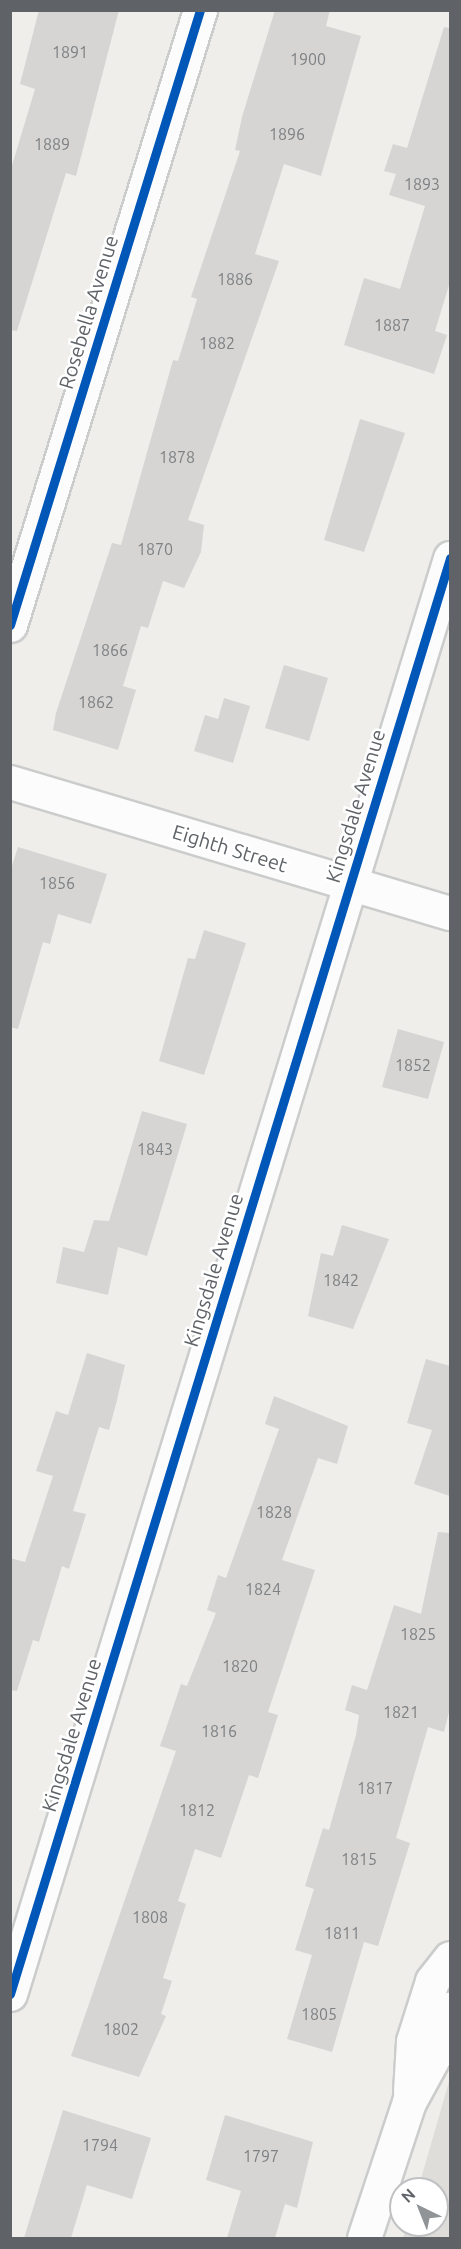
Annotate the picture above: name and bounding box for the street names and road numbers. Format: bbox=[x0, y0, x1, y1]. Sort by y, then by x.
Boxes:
street label: Rosebella Avenue bbox=[53, 232, 123, 392]
street label: Kingsdale Avenue bbox=[320, 726, 390, 886]
street label: Eighth Street bbox=[170, 819, 290, 877]
street label: Kingsdale Avenue bbox=[178, 1190, 248, 1350]
street label: Kingsdale Avenue bbox=[36, 1655, 106, 1815]

